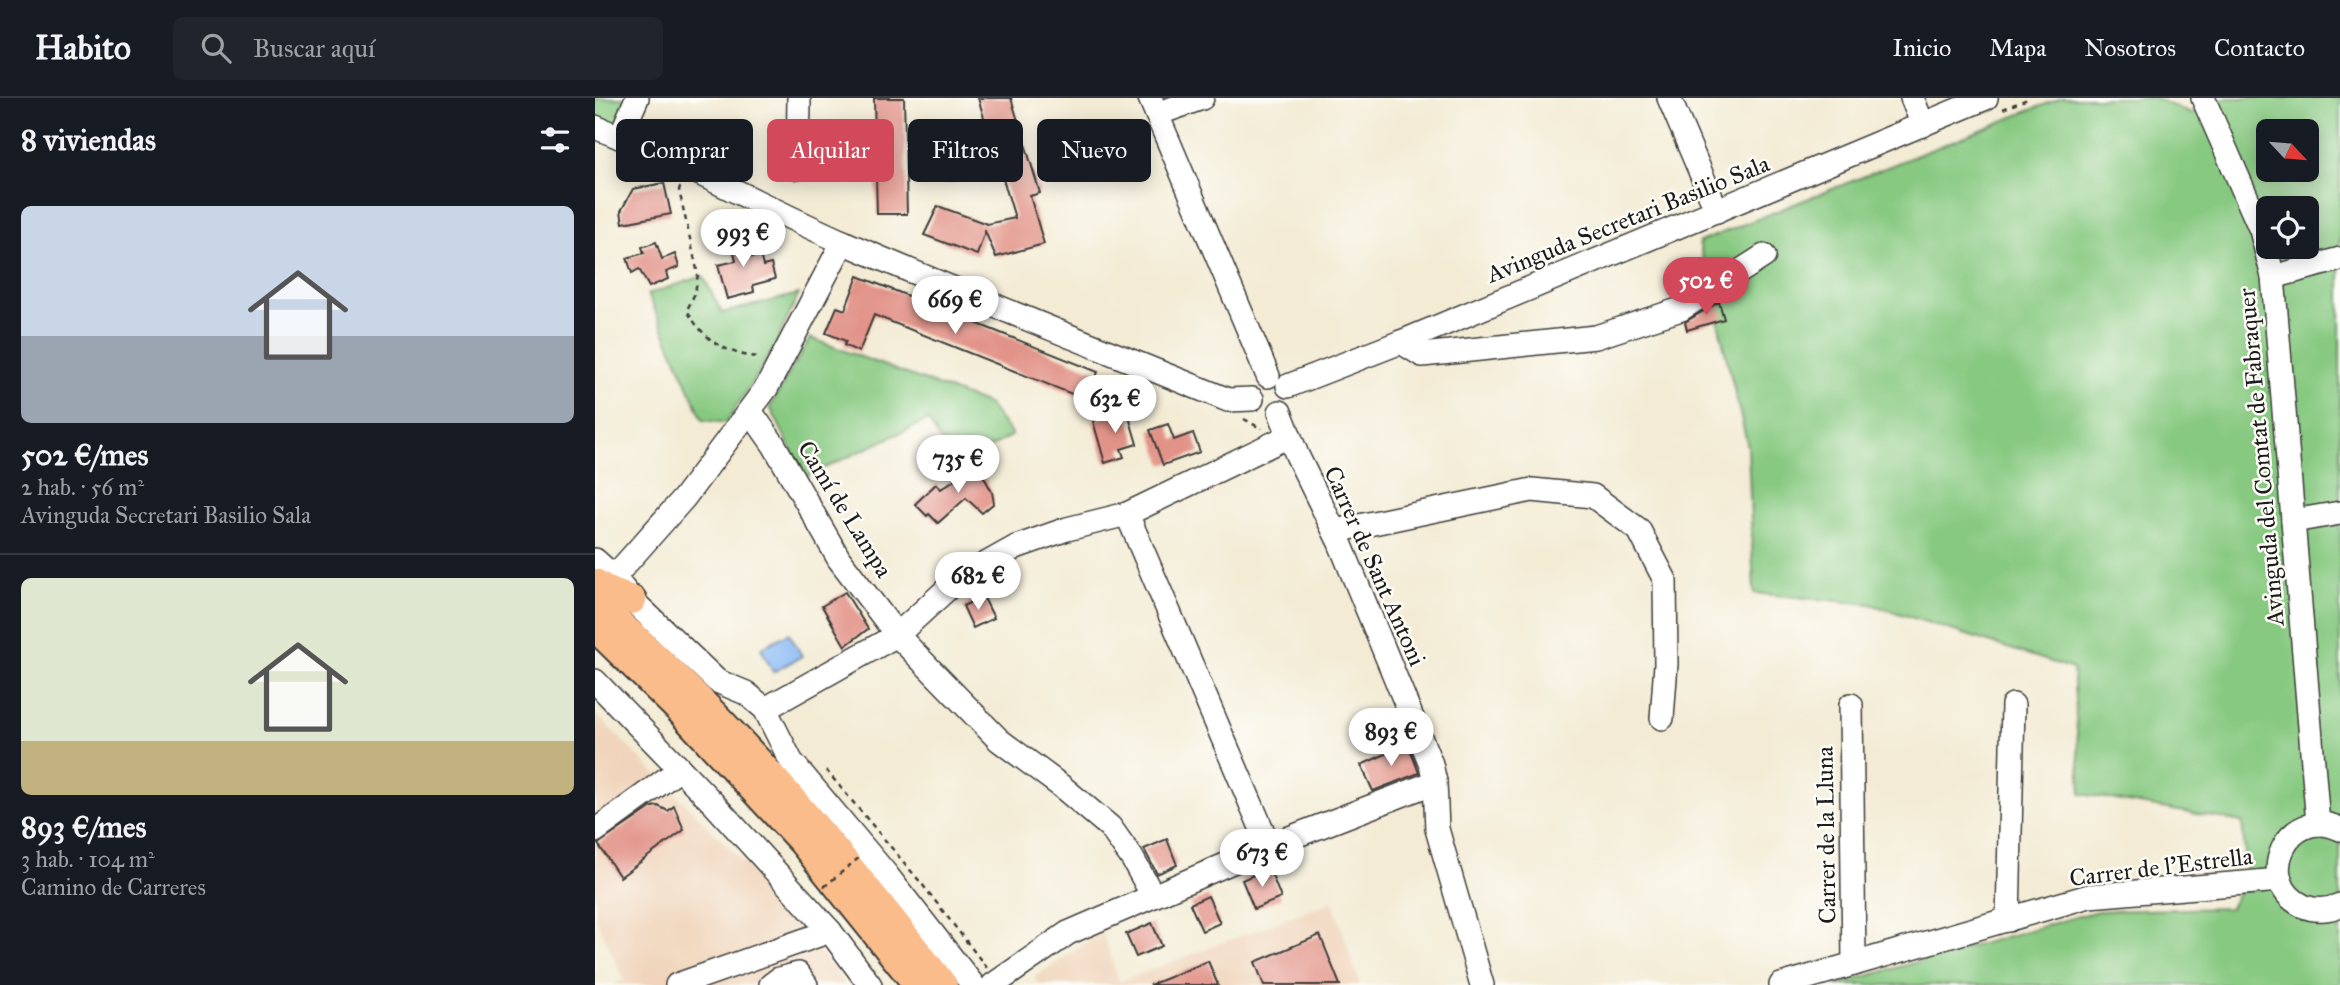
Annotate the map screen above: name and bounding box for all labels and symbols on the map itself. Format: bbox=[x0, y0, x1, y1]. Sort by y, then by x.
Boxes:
north arrow bbox=[2256, 119, 2319, 182]
street label: Avinguda Secretari Basilio Sala bbox=[1481, 148, 1775, 290]
pin: 993 € bbox=[694, 209, 792, 269]
pin: 502 € bbox=[1657, 258, 1755, 317]
pin: 669 € bbox=[906, 276, 1004, 336]
street label: Avinguda del Comtat de Fabraquer bbox=[2231, 287, 2291, 628]
pin: 632 € bbox=[1066, 376, 1164, 435]
street label: Camí de Lampa bbox=[791, 435, 899, 584]
pin: 735 € bbox=[909, 436, 1007, 495]
street label: Carrer de Sant Antoni bbox=[1317, 461, 1433, 671]
pin: 682 € bbox=[929, 552, 1027, 612]
pin: 893 € bbox=[1342, 708, 1440, 768]
street label: Carrer de la Lluna bbox=[1809, 745, 1843, 924]
pin: 673 € bbox=[1213, 830, 1311, 889]
street label: Carrer de l'Estrella bbox=[2068, 841, 2255, 893]

